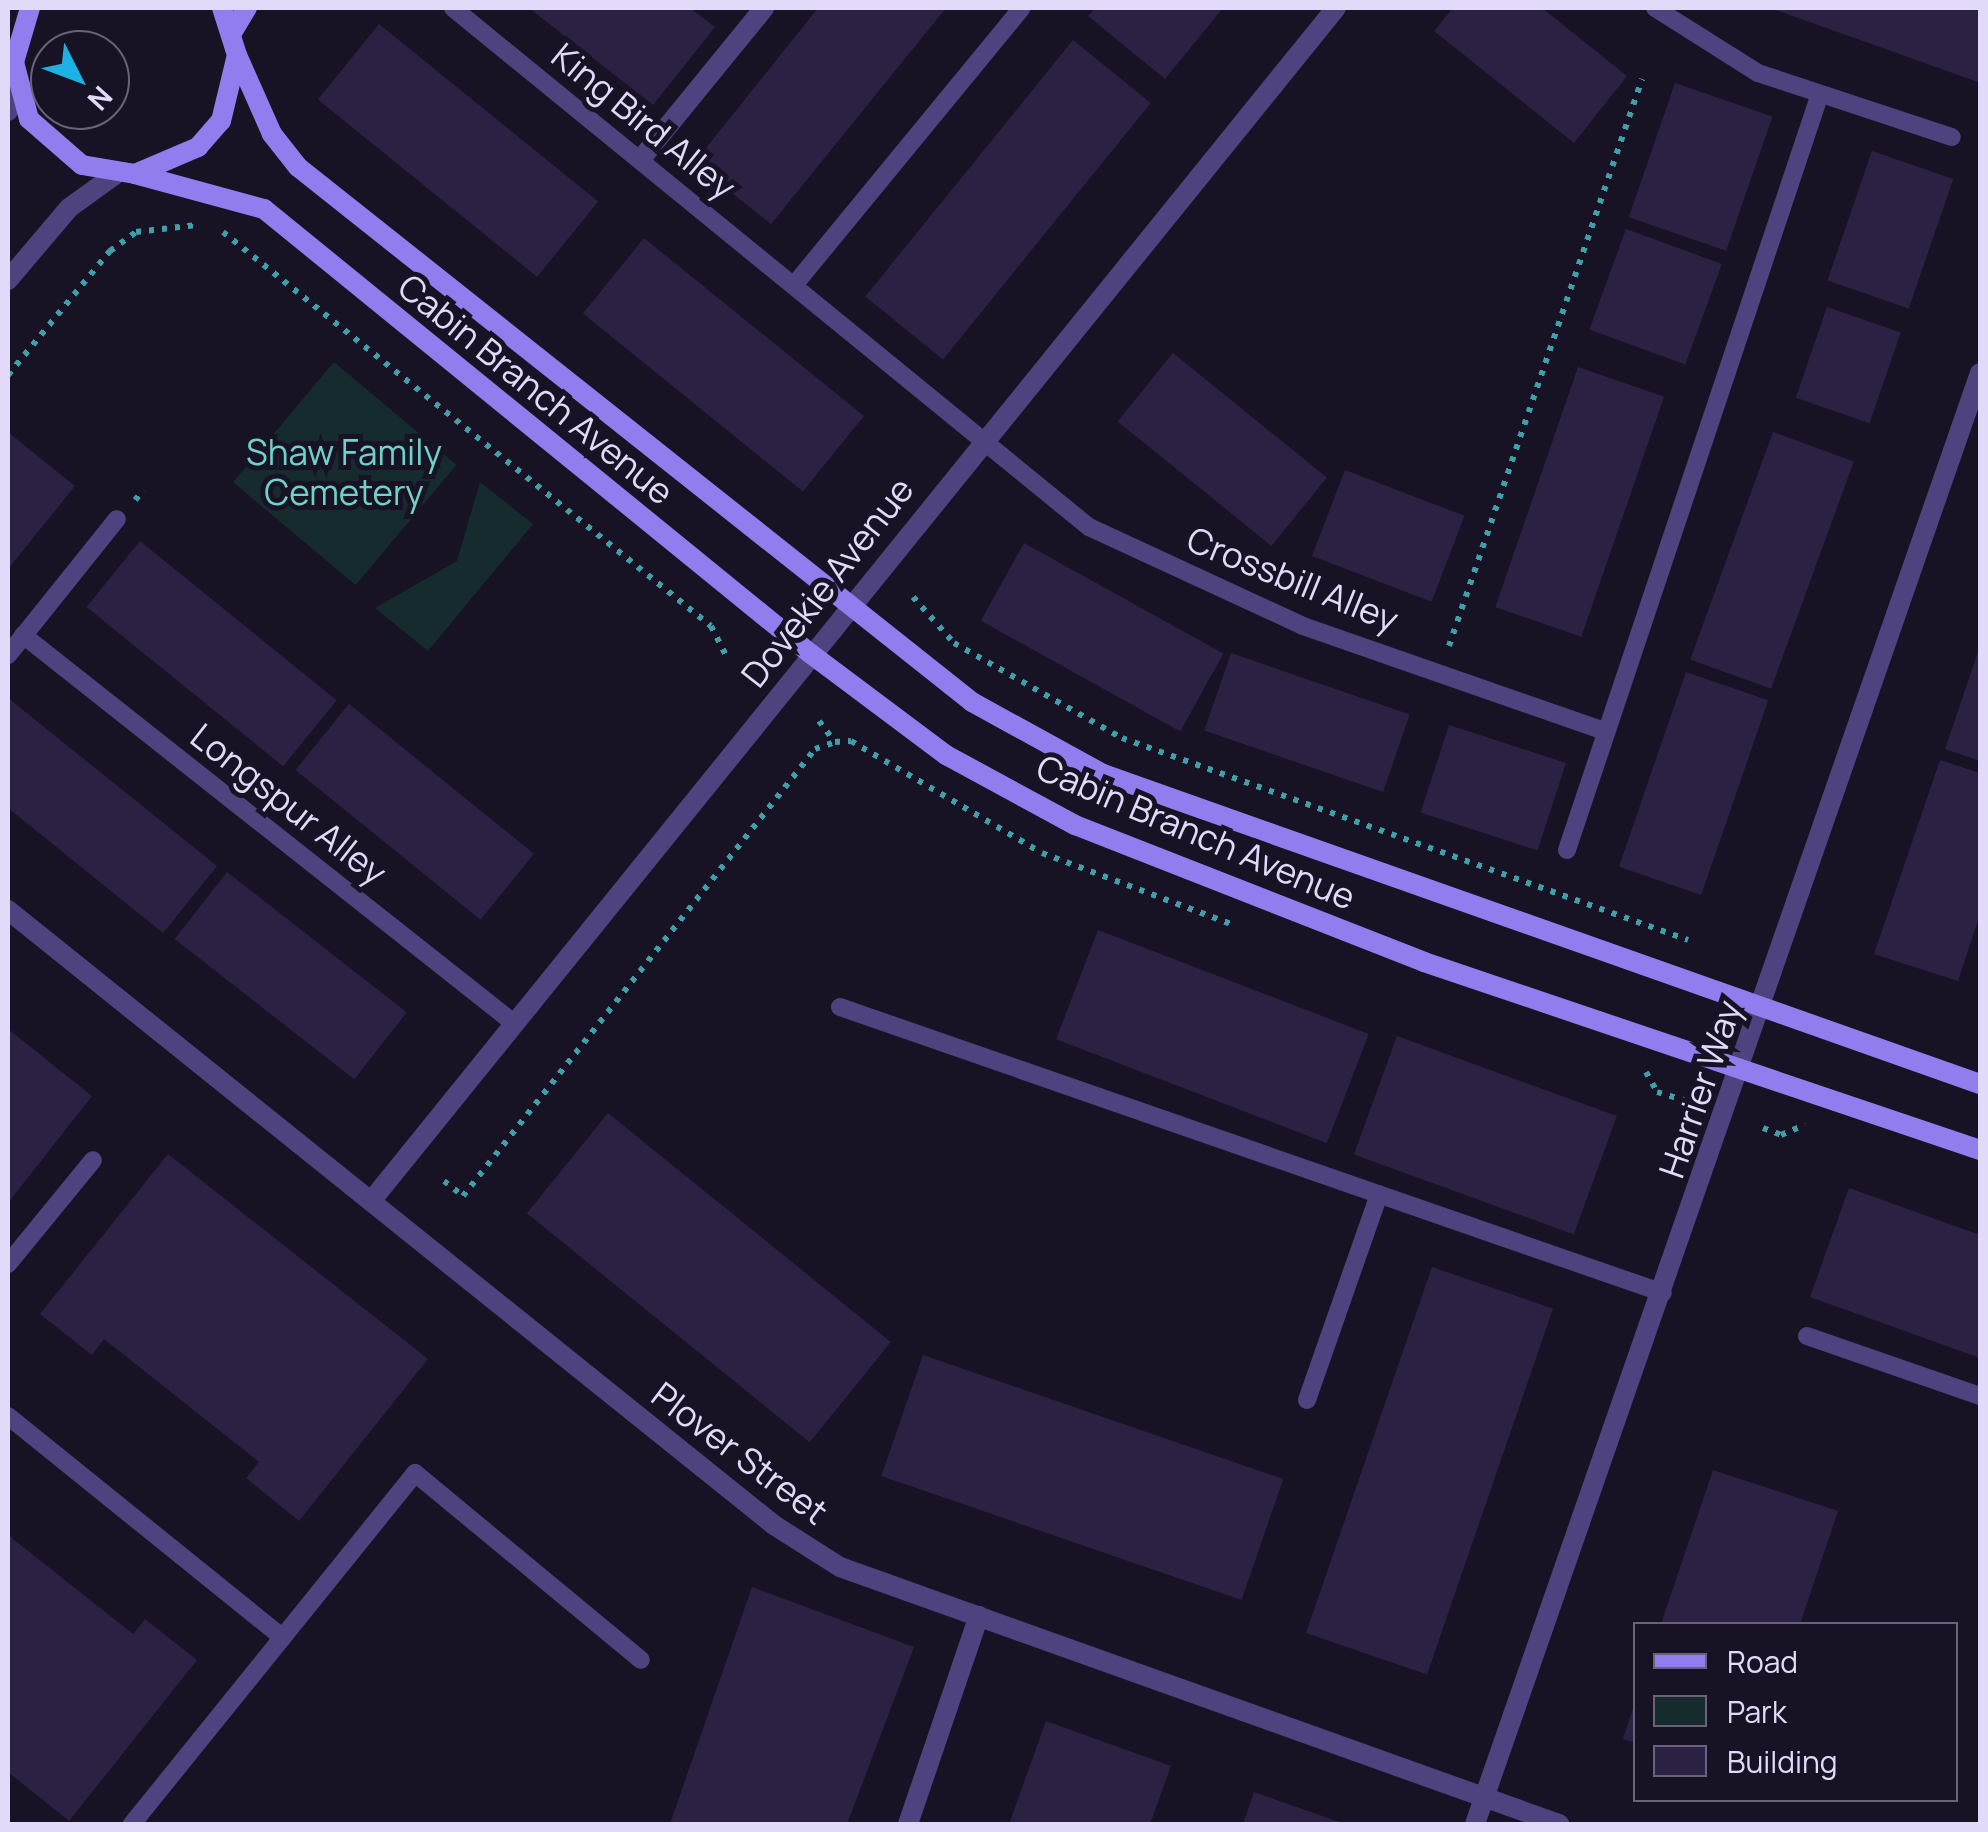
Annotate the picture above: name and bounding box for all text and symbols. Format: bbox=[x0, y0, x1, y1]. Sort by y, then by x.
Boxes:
north arrow bbox=[30, 30, 130, 130]
street label: King Bird Alley bbox=[544, 34, 744, 208]
text: N bbox=[80, 79, 122, 119]
street label: Cabin Branch Avenue bbox=[390, 265, 682, 513]
park label: Shaw Family Cemetery bbox=[246, 431, 442, 513]
street label: Dovekie Avenue bbox=[732, 469, 922, 695]
street label: Crossbill Alley bbox=[1181, 518, 1405, 640]
street label: Longspur Alley bbox=[183, 715, 395, 893]
street label: Cabin Branch Avenue bbox=[1031, 746, 1361, 918]
street label: Harrier Way bbox=[1650, 995, 1750, 1183]
street label: Plover Street bbox=[644, 1373, 836, 1533]
legend bbox=[1633, 1622, 1958, 1802]
text: Road bbox=[1727, 1641, 1798, 1682]
text: Park bbox=[1727, 1691, 1787, 1732]
text: Building bbox=[1727, 1741, 1838, 1782]

